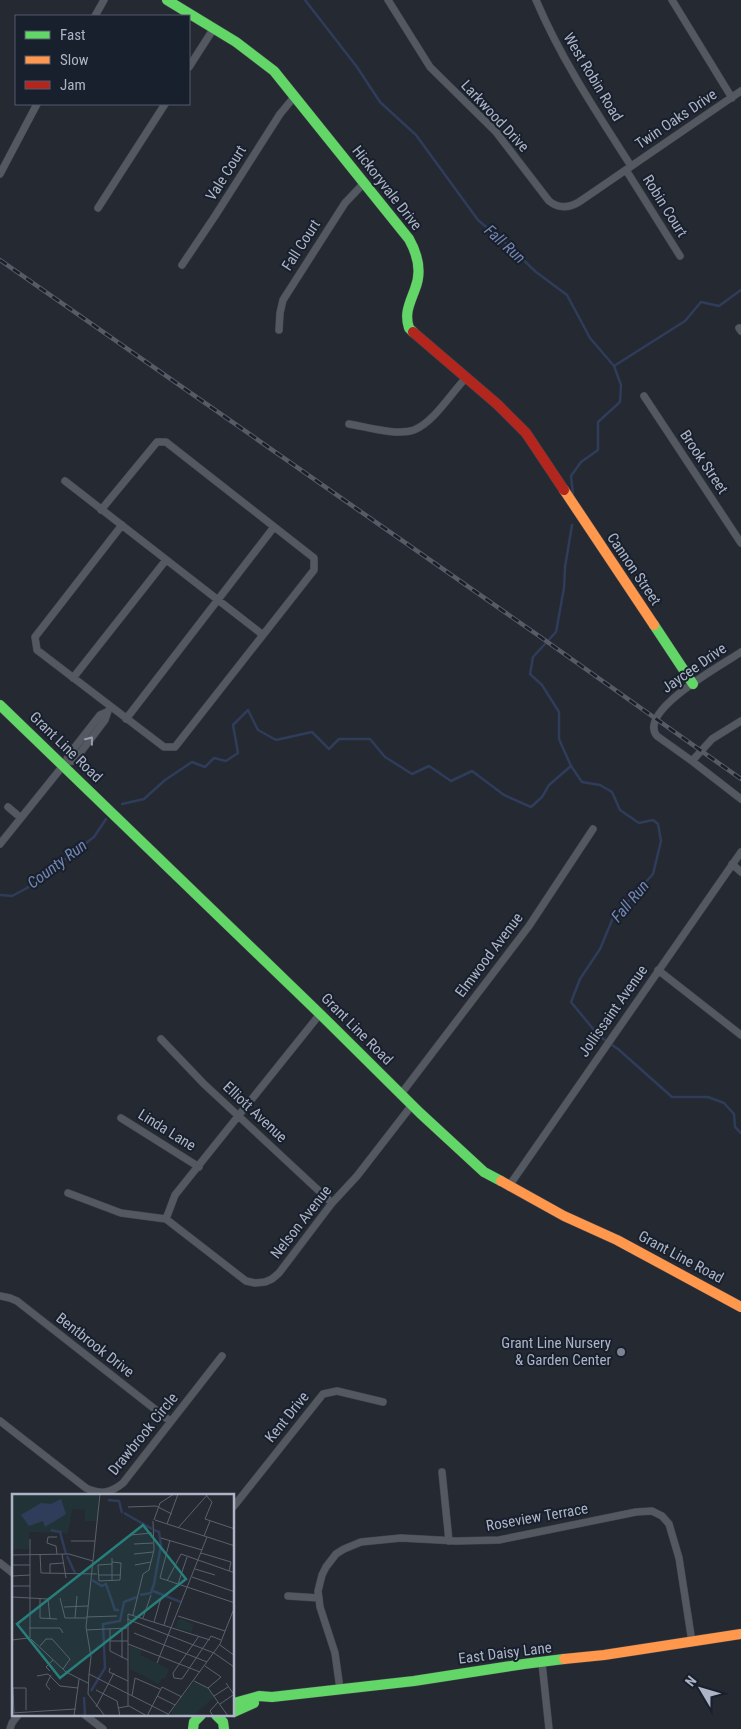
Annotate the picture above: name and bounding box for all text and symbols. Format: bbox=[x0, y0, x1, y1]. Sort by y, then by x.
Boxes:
legend bbox=[15, 15, 190, 105]
text: Fast bbox=[60, 26, 85, 44]
street label: West Robin Road bbox=[560, 29, 626, 125]
text: Slow bbox=[60, 51, 89, 69]
text: Jam bbox=[60, 76, 86, 94]
street label: Larkwood Drive bbox=[457, 76, 533, 156]
street label: Twin Oaks Drive bbox=[632, 85, 720, 153]
street label: Vale Court bbox=[202, 142, 250, 204]
street label: Hickoryvale Drive bbox=[348, 142, 426, 234]
street label: Robin Court bbox=[639, 172, 691, 240]
street label: Fall Court bbox=[278, 216, 324, 274]
water label: Fall Run bbox=[481, 221, 529, 267]
street label: Brook Street bbox=[676, 427, 732, 497]
street label: Cannon Street bbox=[603, 529, 665, 609]
street label: Jaycee Drive bbox=[658, 639, 730, 697]
street label: Grant Line Road bbox=[26, 708, 106, 786]
one-way arrow bbox=[84, 737, 93, 746]
water label: County Run bbox=[24, 835, 90, 893]
water label: Fall Run bbox=[607, 876, 653, 926]
street label: Elmwood Avenue bbox=[451, 909, 527, 1001]
street label: Jollissaint Avenue bbox=[575, 962, 651, 1060]
street label: Grant Line Road bbox=[317, 989, 397, 1069]
street label: Elliott Avenue bbox=[219, 1078, 291, 1146]
street label: Linda Lane bbox=[135, 1105, 199, 1155]
street label: Nelson Avenue bbox=[267, 1182, 335, 1262]
street label: Grant Line Road bbox=[635, 1227, 727, 1287]
street label: Bentbrook Drive bbox=[52, 1309, 138, 1381]
place label: Grant Line Nursery & Garden Center bbox=[501, 1334, 611, 1369]
marker: Grant Line Nursery & Garden Center bbox=[615, 1346, 627, 1358]
street label: Kent Drive bbox=[261, 1388, 313, 1446]
street label: Drawbrook Circle bbox=[104, 1389, 182, 1479]
inset map bbox=[12, 1494, 235, 1716]
street label: Roseview Terrace bbox=[485, 1499, 589, 1535]
street label: East Daisy Lane bbox=[457, 1638, 553, 1668]
north arrow bbox=[676, 1664, 726, 1714]
text: N bbox=[682, 1673, 700, 1689]

